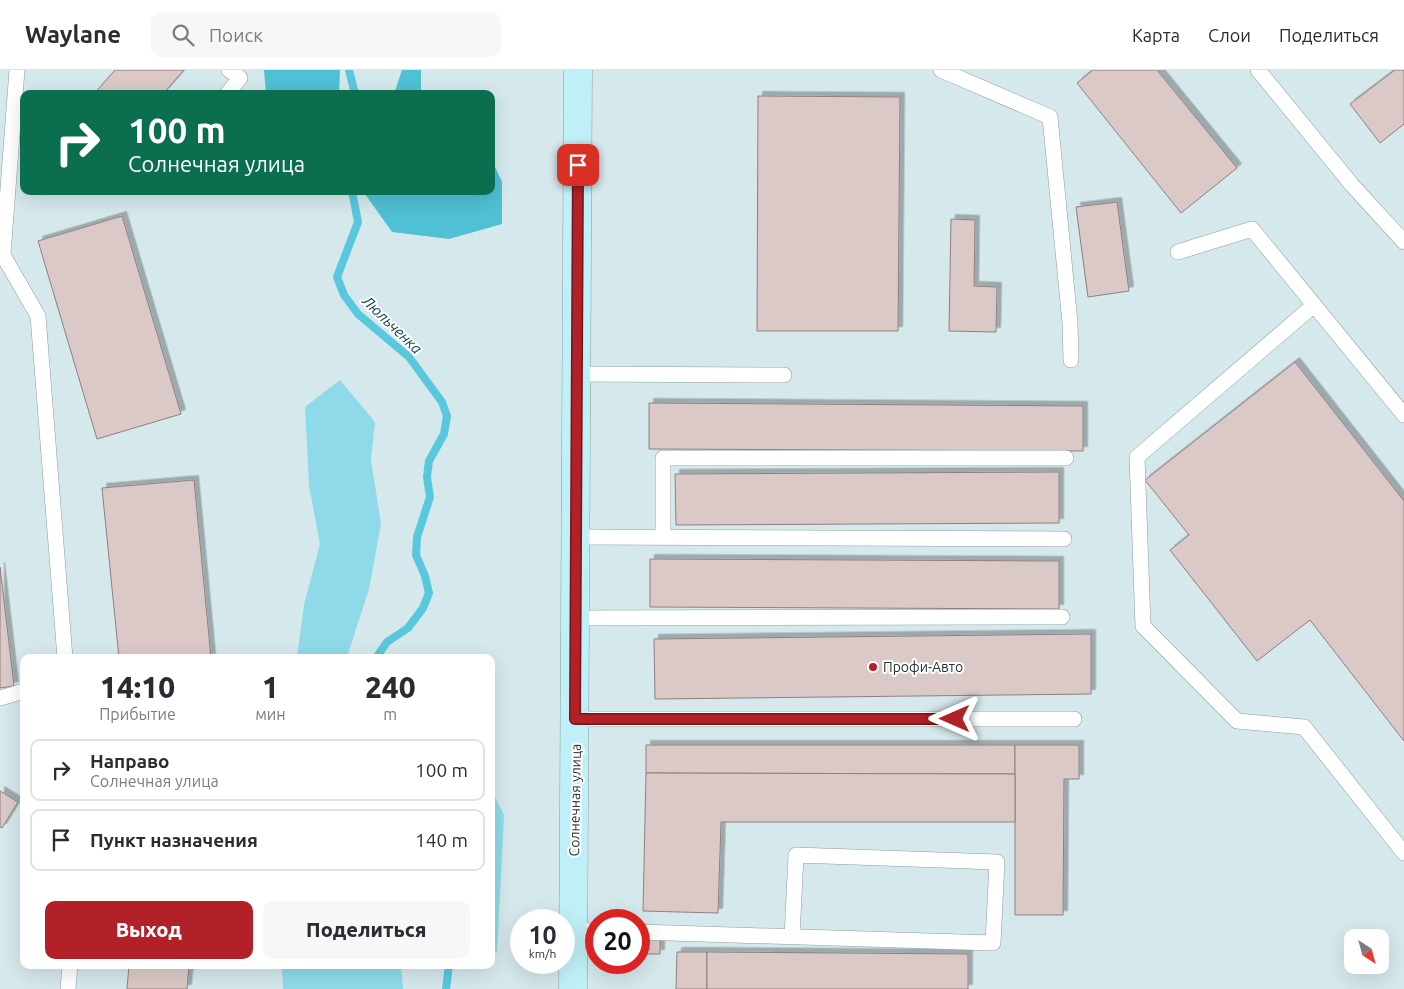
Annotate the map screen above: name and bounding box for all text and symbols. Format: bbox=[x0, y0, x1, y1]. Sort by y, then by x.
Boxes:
search box bbox=[151, 12, 501, 57]
text: Waylane bbox=[25, 21, 121, 48]
icon: search bbox=[169, 21, 197, 49]
text: Поиск bbox=[209, 24, 263, 46]
text: Карта bbox=[1132, 25, 1180, 45]
text: Слои bbox=[1208, 25, 1251, 45]
text: Поделиться bbox=[1279, 25, 1379, 45]
icon: right bbox=[45, 110, 110, 175]
text: 100 m bbox=[128, 110, 226, 150]
pin bbox=[557, 144, 599, 186]
text: Солнечная улица bbox=[128, 151, 305, 176]
icon: arrive bbox=[564, 151, 592, 179]
water label: Люльченка bbox=[358, 292, 426, 357]
place label: Профи-Авто bbox=[883, 659, 963, 675]
marker: Профи-Авто bbox=[867, 661, 879, 673]
text: 14:10 bbox=[100, 670, 175, 704]
text: 1 bbox=[262, 670, 279, 704]
text: 240 bbox=[365, 670, 416, 704]
position arrow bbox=[928, 692, 980, 744]
text: Прибытие bbox=[99, 705, 176, 723]
text: мин bbox=[255, 705, 286, 723]
text: m bbox=[383, 705, 397, 723]
street label: Солнечная улица bbox=[566, 744, 584, 856]
text: Направо bbox=[90, 750, 170, 772]
icon: right bbox=[47, 756, 75, 784]
text: 100 m bbox=[415, 759, 468, 781]
text: Солнечная улица bbox=[90, 772, 219, 790]
icon: arrive bbox=[47, 826, 75, 854]
text: Пункт назначения bbox=[90, 829, 258, 851]
text: 140 m bbox=[415, 829, 468, 851]
button: Выход bbox=[45, 901, 253, 959]
button: Поделиться bbox=[263, 901, 470, 959]
speed limit sign: 20 bbox=[585, 909, 650, 974]
text: 10 bbox=[528, 921, 557, 949]
north arrow bbox=[1344, 929, 1389, 974]
map controls bbox=[1344, 929, 1389, 974]
text: km/h bbox=[529, 947, 556, 960]

